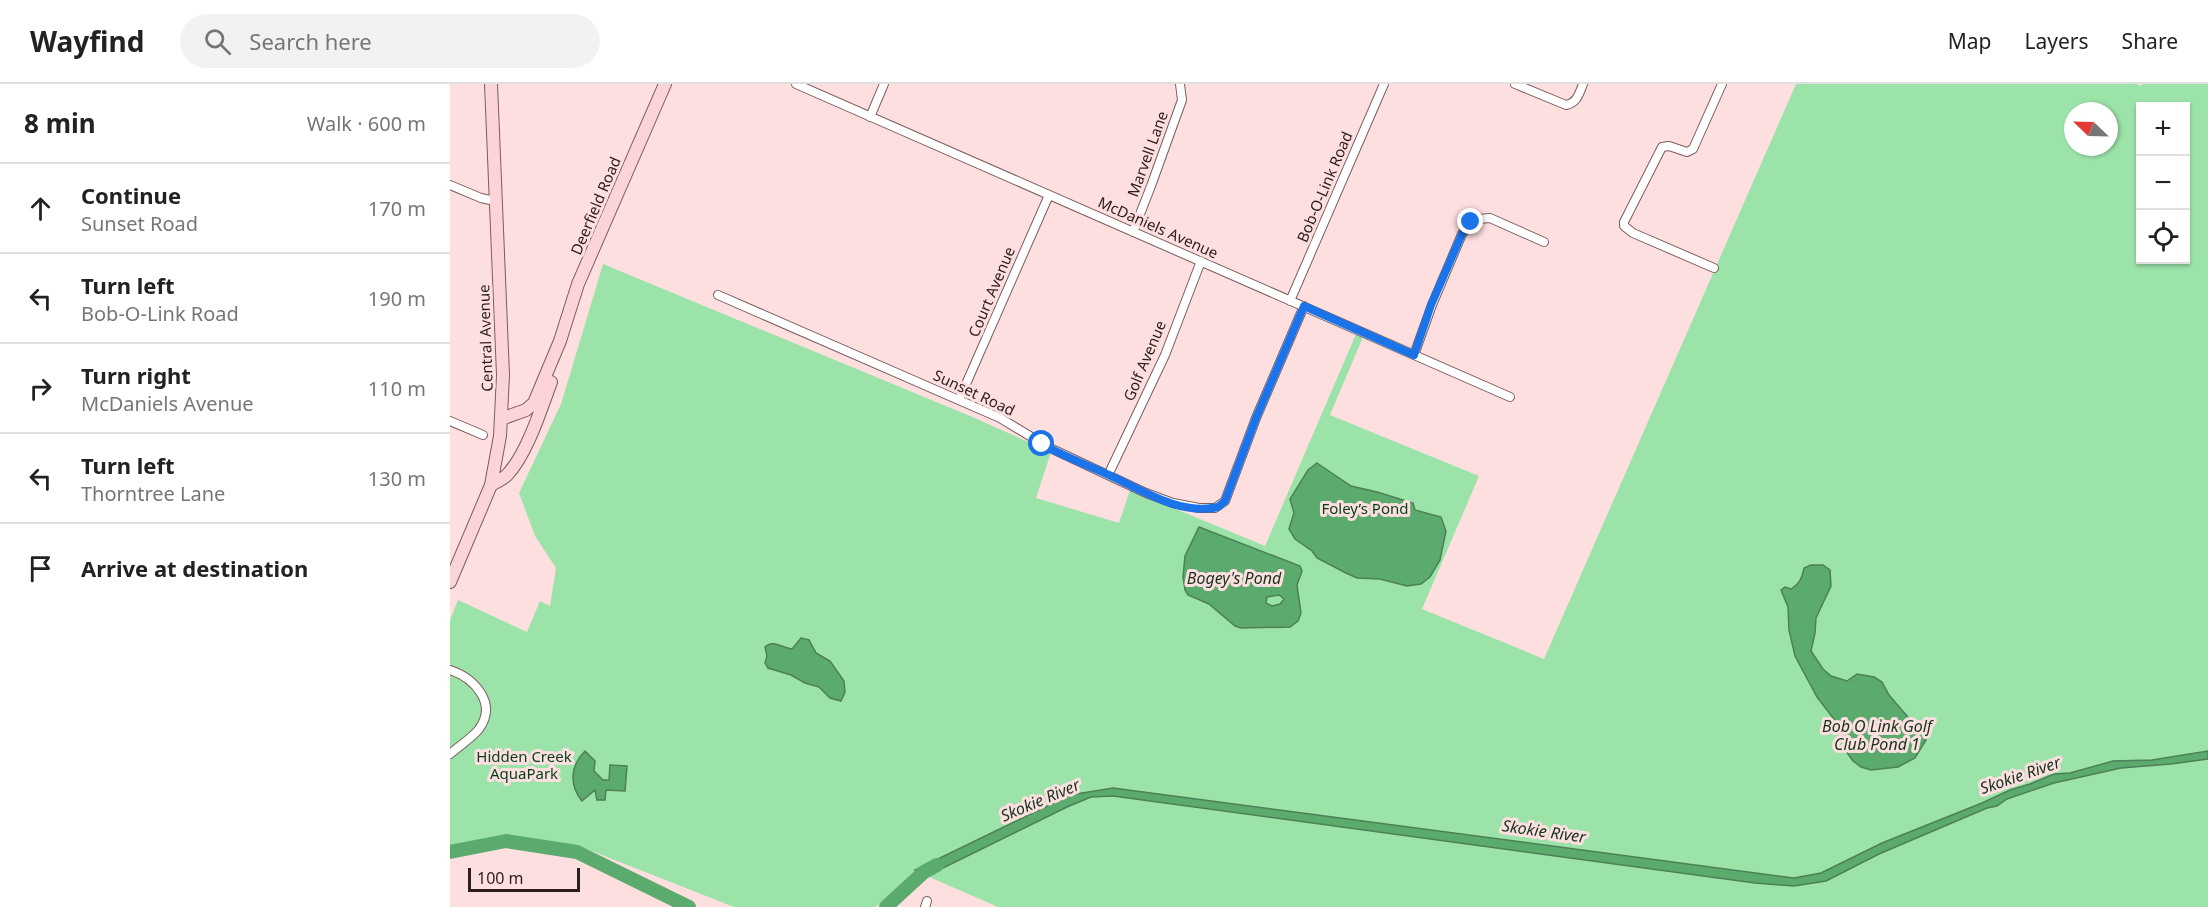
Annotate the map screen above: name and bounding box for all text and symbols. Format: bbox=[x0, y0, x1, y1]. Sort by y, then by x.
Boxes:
search box bbox=[180, 14, 600, 68]
text: Wayfind bbox=[30, 22, 144, 60]
icon: search bbox=[201, 25, 234, 58]
text: Search here bbox=[249, 26, 372, 56]
text: Map bbox=[1948, 27, 1992, 55]
text: Layers bbox=[2025, 27, 2089, 55]
text: Share bbox=[2122, 27, 2178, 55]
north arrow bbox=[2064, 102, 2118, 156]
map controls bbox=[2136, 102, 2190, 264]
button: + bbox=[2136, 102, 2190, 156]
text: 8 min bbox=[24, 105, 96, 141]
street label: Marvell Lane bbox=[1122, 108, 1172, 199]
text: Walk · 600 m bbox=[307, 110, 426, 137]
street label: Bob-O-Link Road bbox=[1292, 128, 1356, 245]
street label: Deerfield Road bbox=[565, 154, 625, 258]
button: − bbox=[2136, 156, 2190, 210]
text: Continue bbox=[81, 180, 181, 210]
icon: ahead bbox=[24, 192, 57, 225]
street label: McDaniels Avenue bbox=[1095, 192, 1222, 263]
text: 170 m bbox=[368, 195, 426, 222]
route end bbox=[1457, 208, 1483, 234]
text: Sunset Road bbox=[81, 210, 198, 237]
button: locate bbox=[2136, 210, 2190, 264]
street label: Court Avenue bbox=[963, 244, 1019, 340]
text: Turn left bbox=[81, 270, 175, 300]
icon: left bbox=[24, 282, 57, 315]
street label: Central Avenue bbox=[473, 284, 497, 392]
text: 190 m bbox=[368, 285, 426, 312]
text: Bob-O-Link Road bbox=[81, 300, 239, 327]
street label: Golf Avenue bbox=[1118, 317, 1170, 404]
text: Turn right bbox=[81, 360, 191, 390]
street label: Sunset Road bbox=[930, 364, 1018, 420]
icon: right bbox=[24, 372, 57, 405]
text: 110 m bbox=[368, 375, 426, 402]
text: McDaniels Avenue bbox=[81, 390, 254, 417]
route start bbox=[1028, 430, 1054, 456]
text: Turn left bbox=[81, 450, 175, 480]
icon: left bbox=[24, 462, 57, 495]
text: 130 m bbox=[368, 465, 426, 492]
text: Thorntree Lane bbox=[81, 480, 225, 507]
park label: Foley’s Pond bbox=[1321, 498, 1409, 518]
icon: arrive bbox=[24, 552, 57, 585]
text: Arrive at destination bbox=[81, 553, 308, 583]
water label: Bogey's Pond bbox=[1187, 567, 1282, 589]
water label: Bob O Link Golf Club Pond 1 bbox=[1822, 715, 1935, 755]
park label: Hidden Creek AquaPark bbox=[476, 746, 572, 783]
water label: Skokie River bbox=[1977, 751, 2064, 799]
water label: Skokie River bbox=[997, 773, 1084, 827]
water label: Skokie River bbox=[1501, 814, 1588, 848]
scale bar bbox=[468, 865, 580, 892]
text: 100 m bbox=[477, 867, 524, 889]

